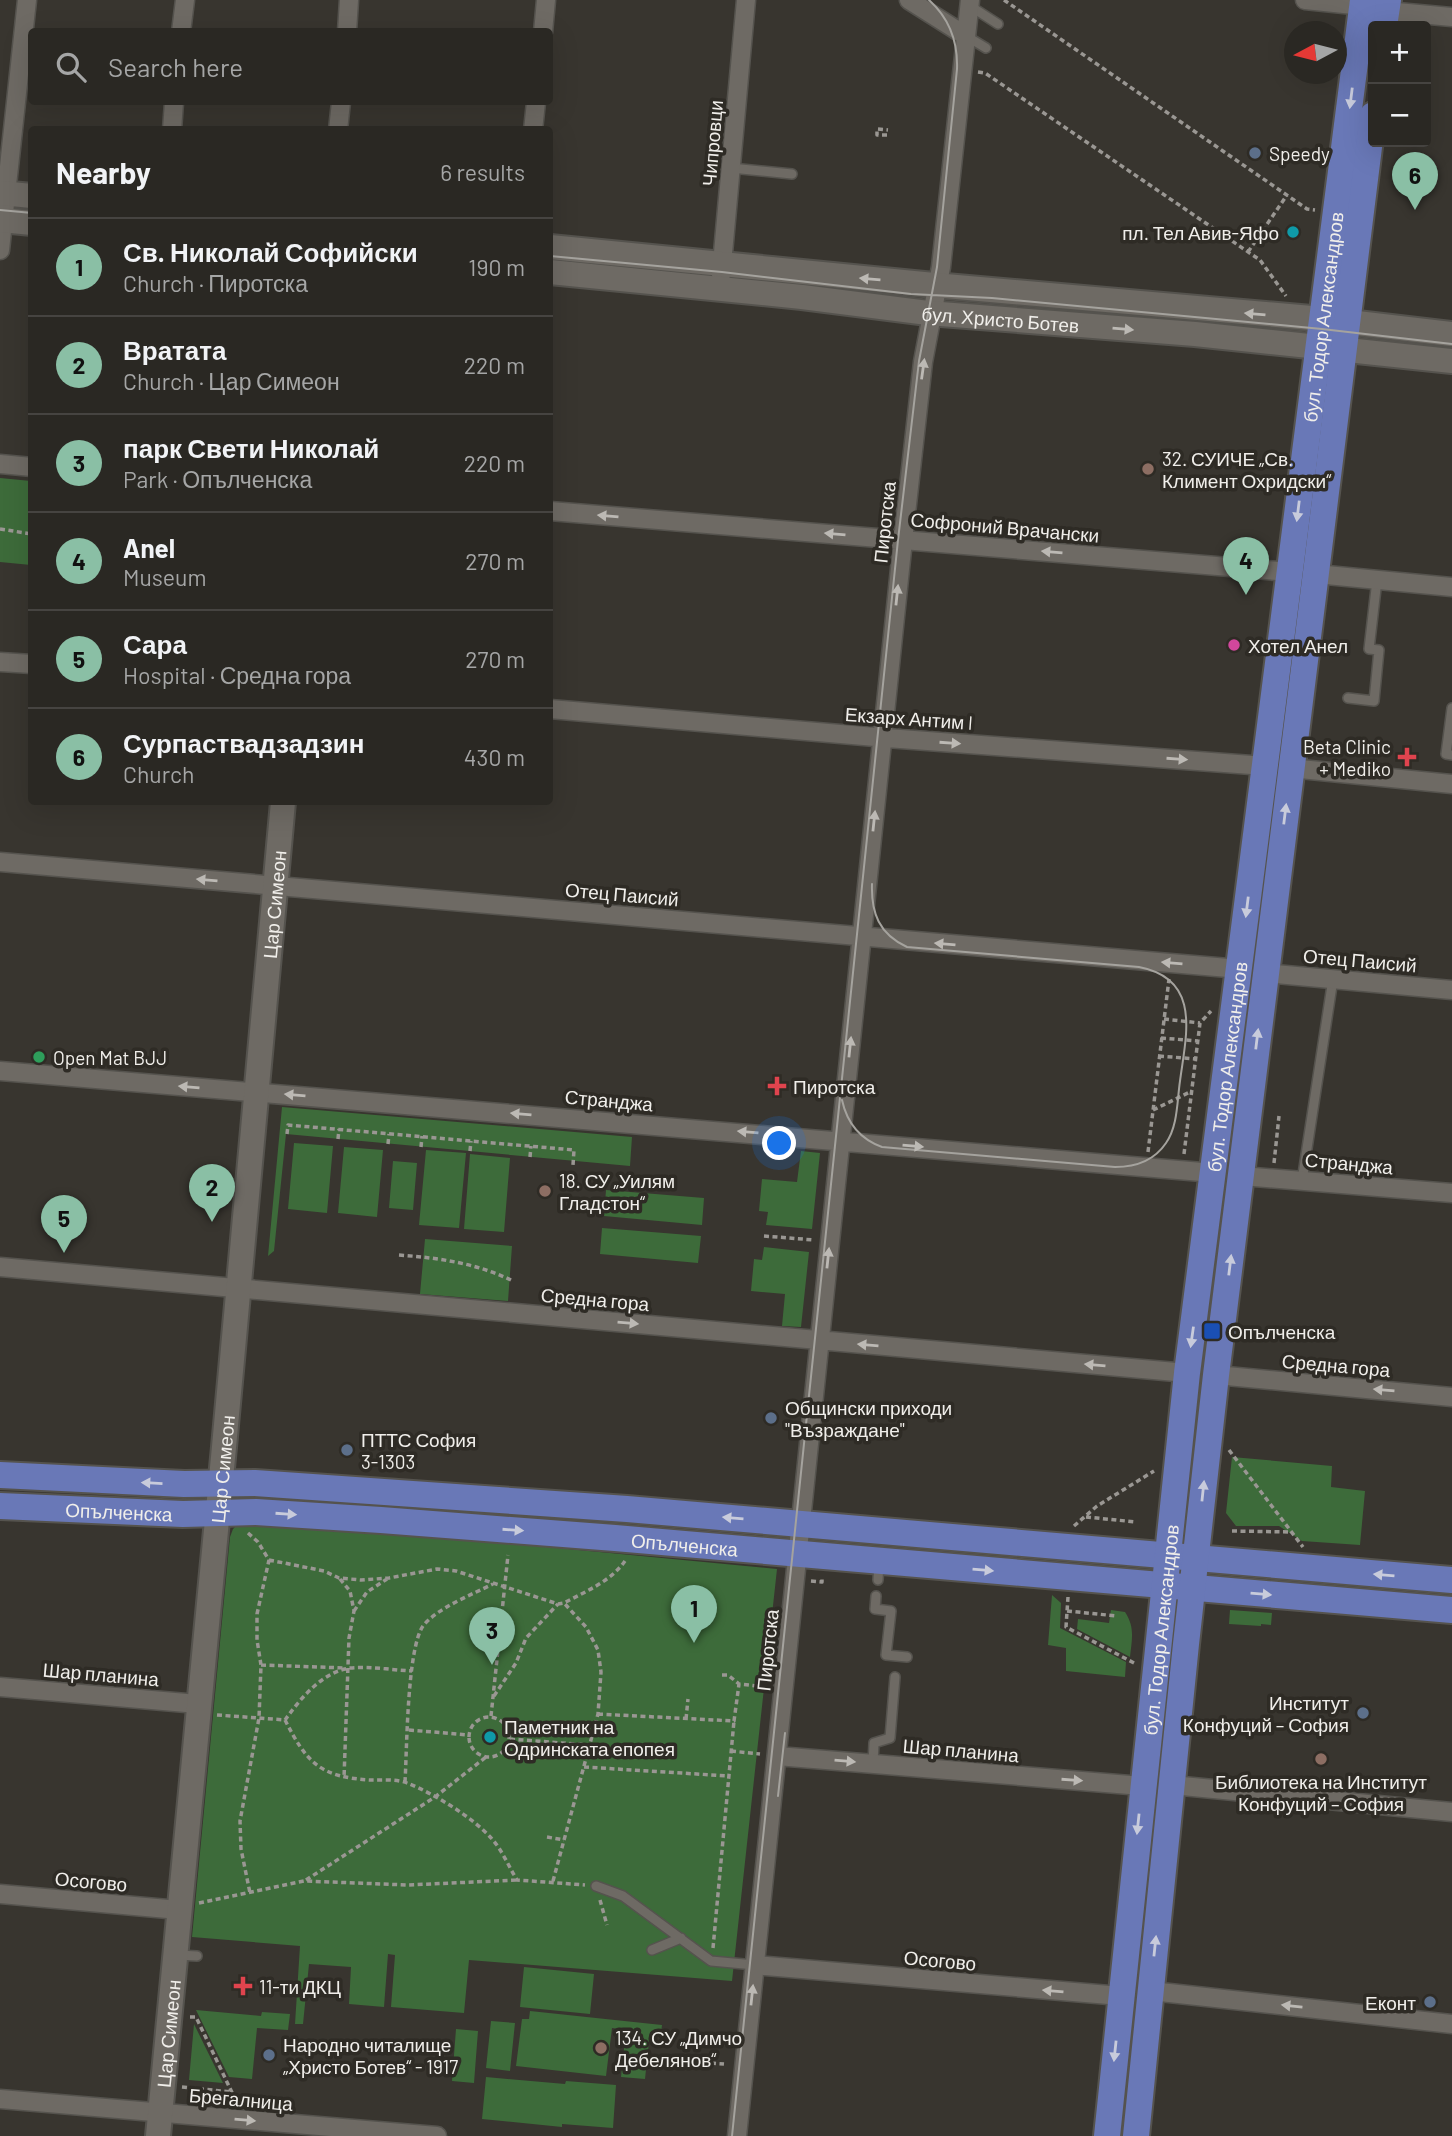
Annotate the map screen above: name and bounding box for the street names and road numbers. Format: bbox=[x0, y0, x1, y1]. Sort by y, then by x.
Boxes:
street label: Чипровци bbox=[697, 99, 727, 187]
street label: бул. Тодор Александров bbox=[1298, 210, 1347, 423]
street label: бул. Христо Ботев bbox=[920, 301, 1080, 336]
street label: Пиротска bbox=[868, 479, 900, 564]
street label: Софроний Врачански bbox=[910, 507, 1100, 547]
street label: Екзарх Антим I bbox=[844, 702, 974, 734]
street label: Цар Симеон bbox=[257, 849, 290, 960]
street label: Отец Паисий bbox=[564, 878, 680, 910]
street label: Отец Паисий bbox=[1302, 944, 1418, 976]
street label: бул. Тодор Александров bbox=[1201, 960, 1251, 1173]
street label: Странджа bbox=[564, 1085, 654, 1115]
street label: Странджа bbox=[1304, 1148, 1394, 1178]
street label: Средна гора bbox=[540, 1283, 651, 1315]
street label: Средна гора bbox=[1281, 1349, 1392, 1381]
street label: Цар Симеон bbox=[205, 1414, 238, 1524]
street label: Опълченска bbox=[65, 1497, 173, 1525]
street label: бул. Тодор Александров bbox=[1138, 1523, 1183, 1736]
street label: Опълченска bbox=[630, 1528, 740, 1560]
street label: Пиротска bbox=[751, 1607, 783, 1692]
street label: Шар планина bbox=[42, 1657, 160, 1691]
street label: Шар планина bbox=[902, 1733, 1020, 1767]
street label: Осогово bbox=[54, 1866, 128, 1896]
street label: Осогово bbox=[903, 1945, 977, 1975]
street label: Цар Симеон bbox=[151, 1978, 184, 2089]
street label: Брегалница bbox=[188, 2083, 294, 2115]

